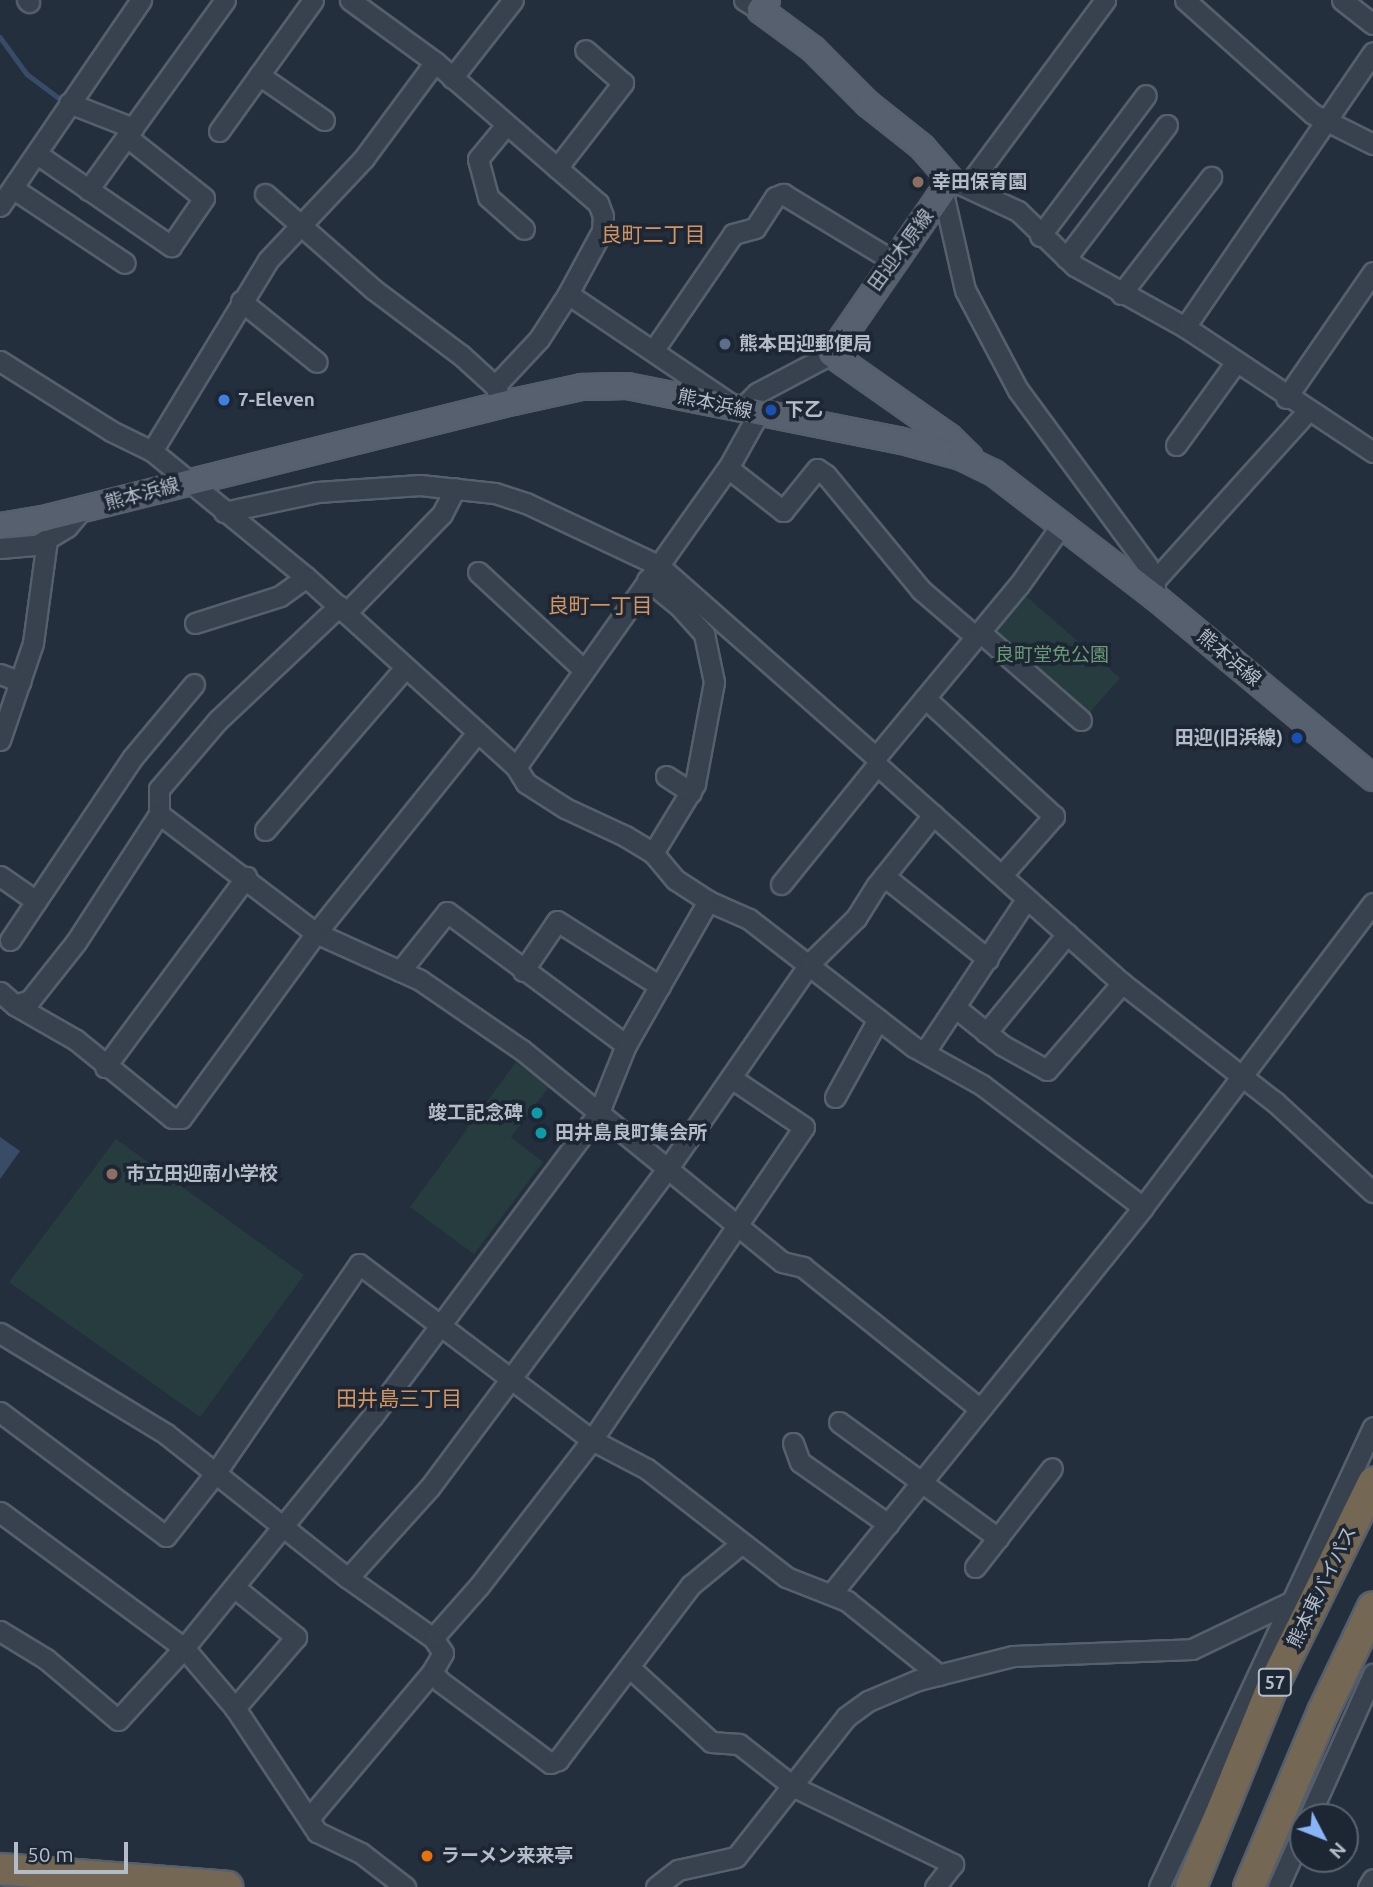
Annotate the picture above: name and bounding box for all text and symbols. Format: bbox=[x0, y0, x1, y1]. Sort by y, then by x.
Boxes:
place label: 幸田保育園 bbox=[932, 171, 1027, 193]
marker: 幸田保育園 bbox=[910, 174, 926, 190]
street label: 田迎木原線 bbox=[864, 205, 938, 295]
district label: 良町二丁目 bbox=[601, 221, 705, 247]
place label: 熊本田迎郵便局 bbox=[739, 333, 872, 355]
marker: 熊本田迎郵便局 bbox=[717, 336, 733, 352]
street label: 熊本浜線 bbox=[675, 385, 755, 423]
place label: 7-Eleven bbox=[238, 389, 315, 411]
marker: 7-Eleven bbox=[216, 392, 232, 408]
place label: 下乙 bbox=[785, 399, 823, 421]
marker: 下乙 bbox=[763, 402, 779, 418]
street label: 熊本浜線 bbox=[102, 473, 182, 515]
district label: 良町一丁目 bbox=[548, 592, 652, 618]
street label: 熊本浜線 bbox=[1193, 625, 1265, 691]
park label: 良町堂免公園 bbox=[995, 644, 1109, 666]
place label: 田迎(旧浜線) bbox=[1175, 727, 1283, 749]
marker: 田迎(旧浜線) bbox=[1289, 730, 1305, 746]
place label: 竣工記念碑 bbox=[428, 1102, 523, 1124]
marker: 竣工記念碑 bbox=[529, 1105, 545, 1121]
place label: 田井島良町集会所 bbox=[555, 1122, 707, 1144]
marker: 田井島良町集会所 bbox=[533, 1125, 549, 1141]
place label: 市立田迎南小学校 bbox=[126, 1163, 278, 1185]
marker: 市立田迎南小学校 bbox=[104, 1166, 120, 1182]
district label: 田井島三丁目 bbox=[336, 1385, 462, 1411]
street label: 熊本東バイパス bbox=[1283, 1522, 1361, 1652]
road number: 57 bbox=[1258, 1667, 1292, 1696]
north arrow bbox=[1289, 1803, 1359, 1873]
scale bar bbox=[18, 1828, 131, 1872]
text: N bbox=[1325, 1838, 1351, 1863]
text: 50 m bbox=[27, 1842, 74, 1866]
place label: ラーメン来来亭 bbox=[441, 1845, 574, 1867]
marker: ラーメン来来亭 bbox=[419, 1848, 435, 1864]

